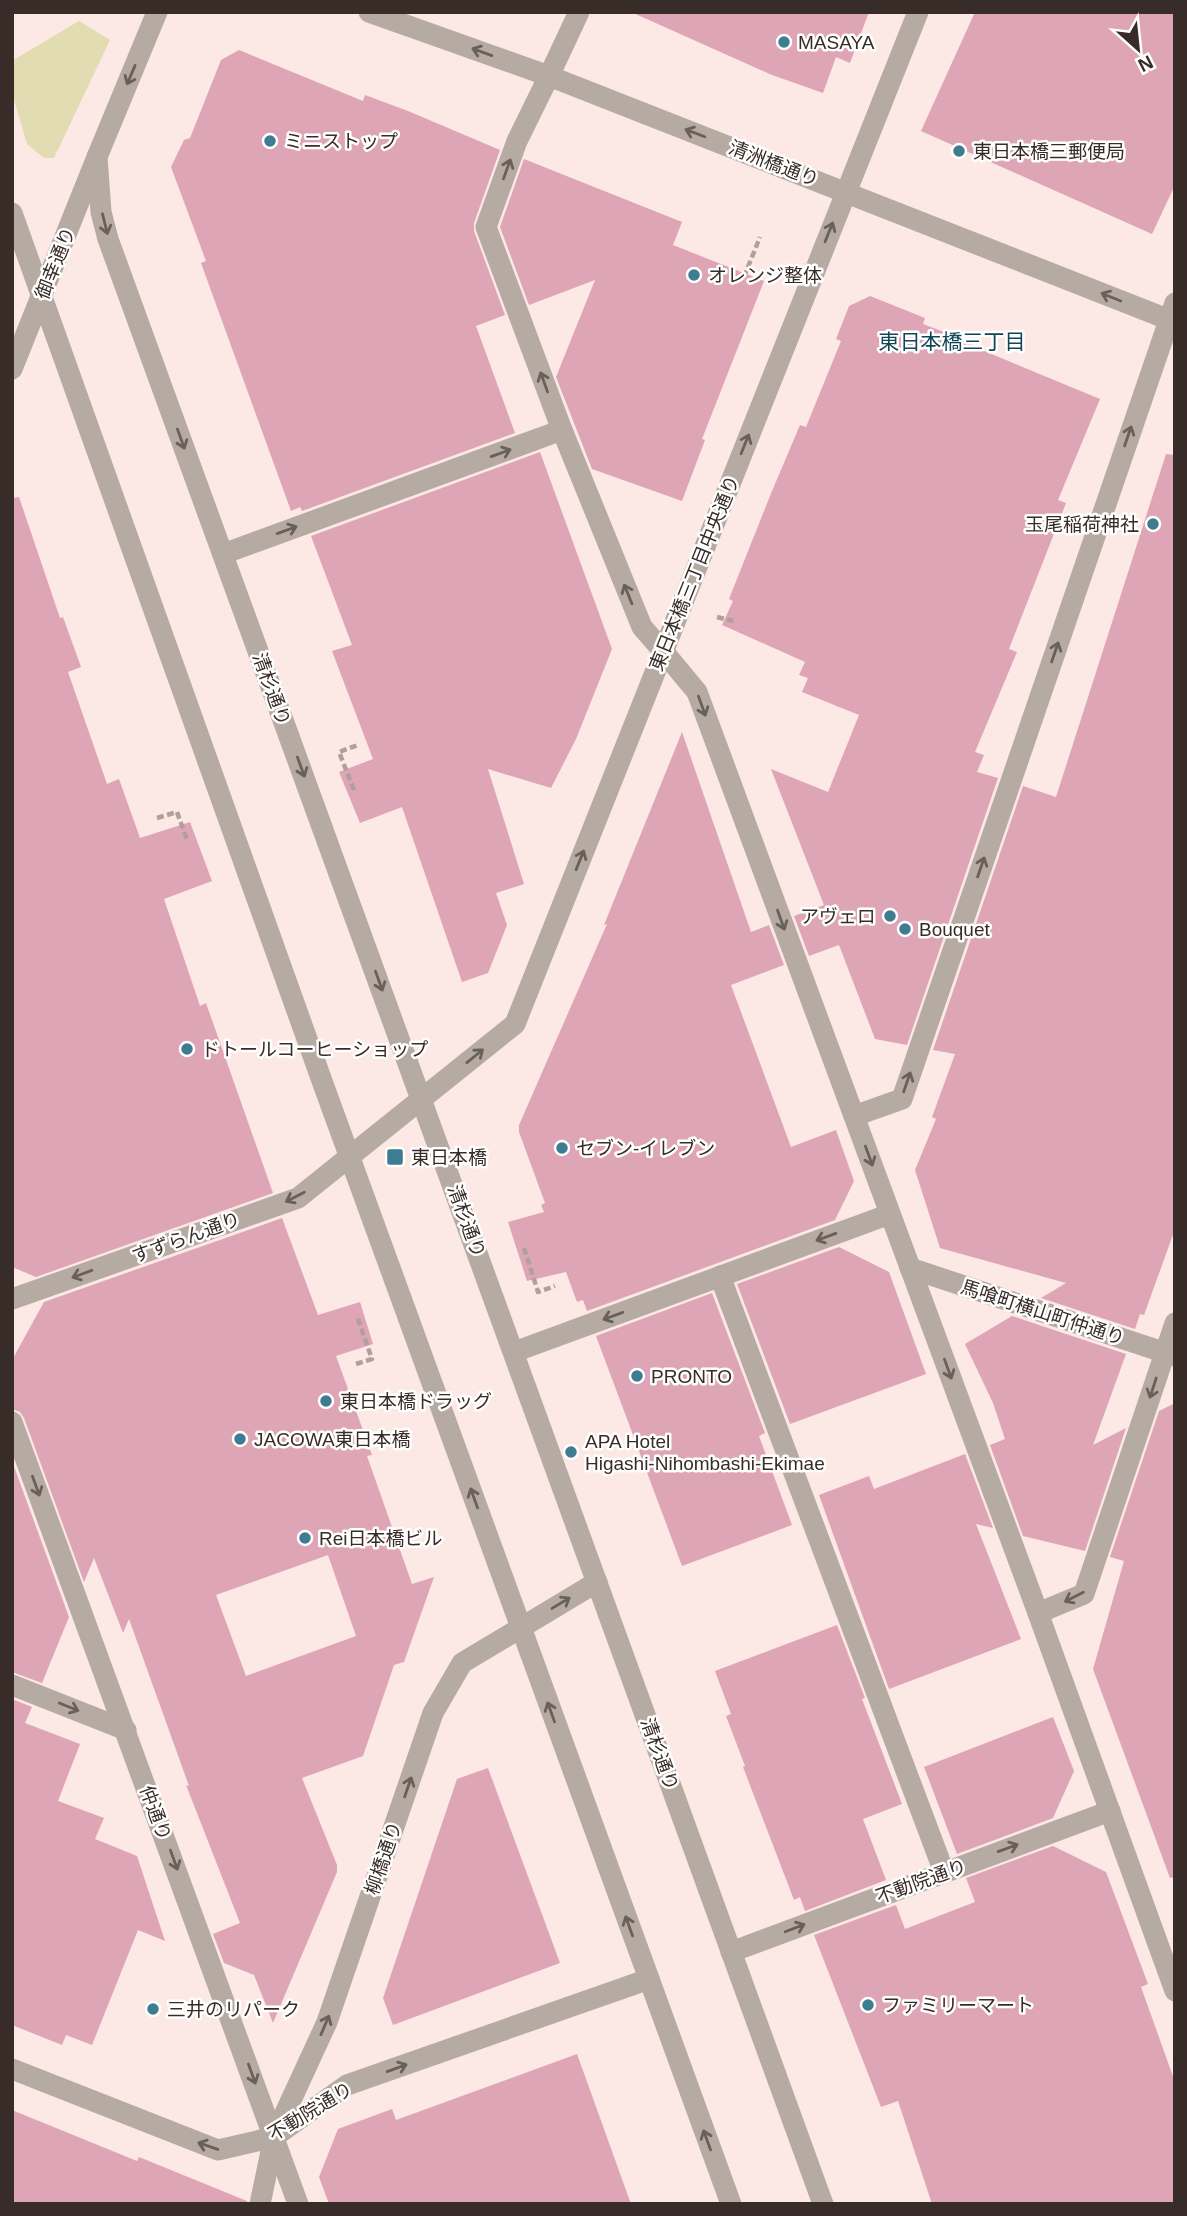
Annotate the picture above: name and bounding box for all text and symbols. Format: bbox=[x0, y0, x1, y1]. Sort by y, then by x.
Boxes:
north arrow bbox=[1103, 14, 1173, 84]
place label: MASAYA bbox=[798, 32, 875, 53]
marker: MASAYA bbox=[776, 34, 792, 50]
one-way arrow bbox=[471, 45, 493, 57]
text: N bbox=[1135, 51, 1156, 76]
one-way arrow bbox=[123, 64, 136, 86]
one-way arrow bbox=[684, 125, 706, 138]
place label: ミニストップ bbox=[284, 131, 398, 152]
marker: ミニストップ bbox=[262, 133, 278, 149]
street label: 清洲橋通り bbox=[726, 137, 822, 190]
place label: 東日本橋三郵便局 bbox=[973, 141, 1125, 162]
marker: 東日本橋三郵便局 bbox=[951, 143, 967, 159]
one-way arrow bbox=[502, 158, 514, 180]
one-way arrow bbox=[99, 212, 112, 235]
one-way arrow bbox=[824, 222, 837, 244]
street label: 御幸通り bbox=[31, 224, 79, 302]
place label: オレンジ整体 bbox=[708, 265, 822, 286]
marker: オレンジ整体 bbox=[686, 267, 702, 283]
one-way arrow bbox=[1101, 290, 1123, 303]
district label: 東日本橋三丁目 bbox=[879, 330, 1026, 353]
one-way arrow bbox=[537, 372, 549, 394]
one-way arrow bbox=[1123, 426, 1135, 448]
one-way arrow bbox=[176, 427, 188, 449]
one-way arrow bbox=[740, 433, 753, 455]
one-way arrow bbox=[489, 445, 511, 458]
street label: 東日本橋三丁目中央通り bbox=[646, 472, 743, 674]
place label: 玉尾稲荷神社 bbox=[1025, 514, 1139, 535]
marker: 玉尾稲荷神社 bbox=[1145, 516, 1161, 532]
one-way arrow bbox=[276, 523, 298, 536]
one-way arrow bbox=[621, 583, 634, 605]
one-way arrow bbox=[1050, 641, 1062, 663]
street label: 清杉通り bbox=[249, 650, 294, 728]
one-way arrow bbox=[697, 695, 709, 717]
one-way arrow bbox=[296, 756, 308, 778]
one-way arrow bbox=[575, 850, 588, 872]
one-way arrow bbox=[976, 856, 988, 878]
place label: アヴェロ bbox=[800, 906, 876, 927]
one-way arrow bbox=[776, 908, 789, 930]
marker: アヴェロ bbox=[882, 908, 898, 924]
place label: Bouquet bbox=[919, 919, 991, 940]
marker: Bouquet bbox=[897, 921, 913, 937]
one-way arrow bbox=[374, 970, 386, 992]
place label: ドトールコーヒーショップ bbox=[201, 1039, 428, 1060]
marker: ドトールコーヒーショップ bbox=[179, 1041, 195, 1057]
one-way arrow bbox=[466, 1048, 484, 1064]
one-way arrow bbox=[902, 1071, 915, 1093]
place label: セブン-イレブン bbox=[576, 1138, 715, 1159]
marker: セブン-イレブン bbox=[554, 1140, 570, 1156]
one-way arrow bbox=[864, 1144, 876, 1166]
marker: 東日本橋 bbox=[385, 1147, 405, 1167]
place label: 東日本橋 bbox=[411, 1147, 487, 1168]
street label: 清杉通り bbox=[444, 1182, 489, 1260]
one-way arrow bbox=[286, 1190, 306, 1204]
street label: すずらん通り bbox=[129, 1208, 243, 1267]
one-way arrow bbox=[816, 1232, 838, 1245]
one-way arrow bbox=[71, 1269, 93, 1281]
street label: 馬喰町横山町仲通り bbox=[958, 1276, 1127, 1349]
one-way arrow bbox=[602, 1310, 624, 1323]
one-way arrow bbox=[943, 1358, 955, 1380]
place label: PRONTO bbox=[651, 1366, 732, 1387]
marker: PRONTO bbox=[629, 1368, 645, 1384]
one-way arrow bbox=[1146, 1376, 1158, 1398]
place label: 東日本橋ドラッグ bbox=[340, 1391, 492, 1412]
marker: 東日本橋ドラッグ bbox=[318, 1393, 334, 1409]
place label: JACOWA東日本橋 bbox=[254, 1429, 411, 1450]
marker: JACOWA東日本橋 bbox=[232, 1431, 248, 1447]
place label: APA Hotel Higashi-Nihombashi-Ekimae bbox=[585, 1431, 825, 1474]
marker: APA Hotel Higashi-Nihombashi-Ekimae bbox=[563, 1444, 579, 1460]
one-way arrow bbox=[31, 1475, 43, 1497]
one-way arrow bbox=[467, 1488, 479, 1510]
place label: Rei日本橋ビル bbox=[319, 1528, 443, 1549]
marker: Rei日本橋ビル bbox=[297, 1530, 313, 1546]
one-way arrow bbox=[1064, 1591, 1085, 1604]
one-way arrow bbox=[551, 1596, 571, 1610]
one-way arrow bbox=[58, 1702, 79, 1715]
one-way arrow bbox=[544, 1702, 557, 1724]
street label: 清杉通り bbox=[637, 1715, 682, 1793]
one-way arrow bbox=[403, 1777, 415, 1799]
street label: 仲通り bbox=[136, 1783, 175, 1844]
street label: 柳橋通り bbox=[361, 1819, 406, 1898]
one-way arrow bbox=[997, 1841, 1019, 1854]
one-way arrow bbox=[169, 1849, 181, 1871]
street label: 不動院通り bbox=[873, 1855, 969, 1908]
one-way arrow bbox=[622, 1915, 635, 1937]
one-way arrow bbox=[783, 1920, 805, 1933]
place label: ファミリーマート bbox=[882, 1995, 1034, 2016]
marker: ファミリーマート bbox=[860, 1997, 876, 2013]
place label: 三井のリパーク bbox=[167, 1999, 300, 2020]
marker: 三井のリパーク bbox=[145, 2001, 161, 2017]
one-way arrow bbox=[320, 2015, 333, 2037]
one-way arrow bbox=[385, 2061, 407, 2073]
one-way arrow bbox=[247, 2063, 259, 2085]
street label: 不動院通り bbox=[264, 2078, 356, 2145]
one-way arrow bbox=[700, 2129, 713, 2151]
one-way arrow bbox=[198, 2139, 220, 2151]

